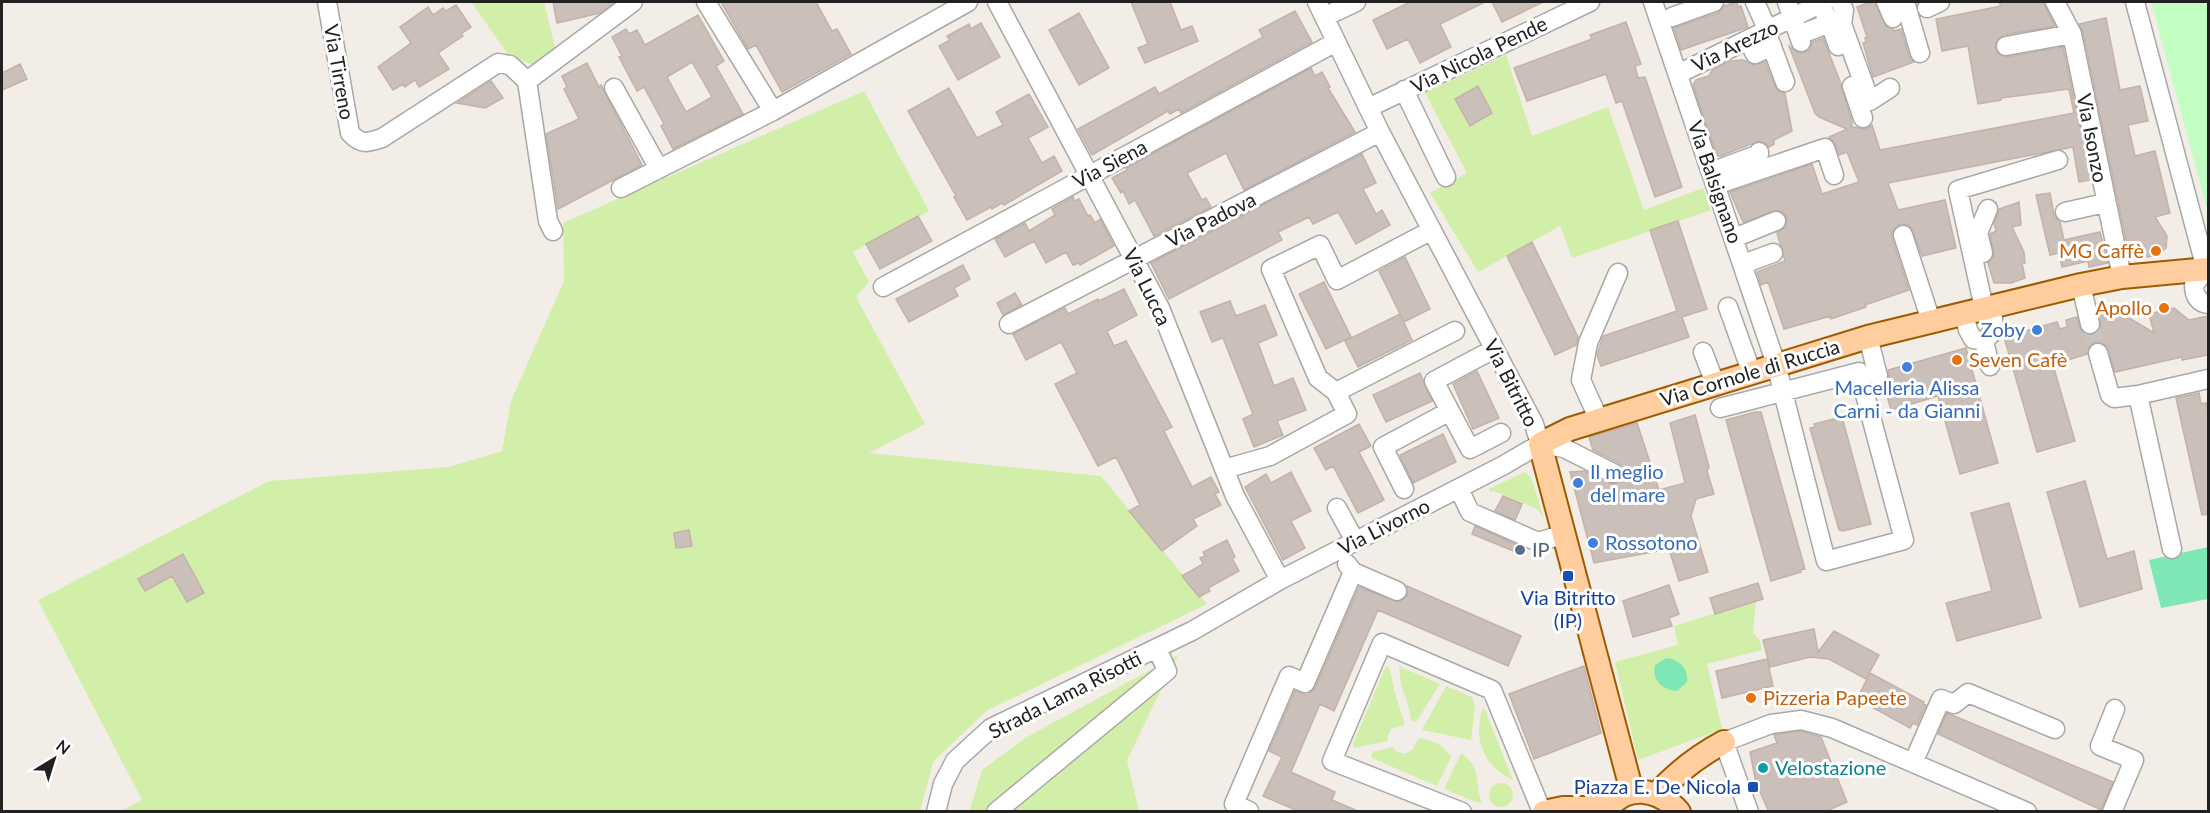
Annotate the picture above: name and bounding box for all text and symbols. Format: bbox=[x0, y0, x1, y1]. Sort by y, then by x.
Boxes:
street label: Via Nicola Pende bbox=[1406, 11, 1551, 97]
street label: Via Arezzo bbox=[1688, 14, 1782, 76]
street label: Via Tirreno bbox=[320, 22, 360, 121]
street label: Via Isonzo bbox=[2073, 91, 2113, 184]
street label: Via Balsignano bbox=[1684, 117, 1748, 246]
street label: Via Siena bbox=[1068, 134, 1151, 193]
street label: Via Padova bbox=[1162, 186, 1259, 252]
place label: MG Caffè bbox=[2059, 238, 2144, 262]
street label: Via Lucca bbox=[1119, 244, 1177, 329]
marker: MG Caffè bbox=[2149, 244, 2163, 258]
place label: Apollo bbox=[2095, 295, 2152, 319]
marker: Apollo bbox=[2157, 301, 2171, 315]
place label: Zoby bbox=[1981, 317, 2026, 341]
marker: Zoby bbox=[2030, 323, 2044, 337]
street label: Via Cornole di Ruccia bbox=[1657, 333, 1842, 411]
street label: Via Bitritto bbox=[1480, 335, 1544, 430]
place label: Seven Cafè bbox=[1969, 347, 2067, 371]
marker: Seven Cafè bbox=[1950, 353, 1964, 367]
marker: Macelleria Alissa Carni - da Gianni bbox=[1900, 360, 1914, 374]
place label: Macelleria Alissa Carni - da Gianni bbox=[1834, 375, 1980, 422]
place label: Il meglio del mare bbox=[1590, 459, 1665, 506]
marker: Il meglio del mare bbox=[1571, 476, 1585, 490]
street label: Via Livorno bbox=[1334, 493, 1433, 559]
place label: Rossotono bbox=[1605, 530, 1698, 554]
marker: Rossotono bbox=[1586, 536, 1600, 550]
place label: IP bbox=[1532, 537, 1550, 561]
marker: IP bbox=[1513, 543, 1527, 557]
marker: Via Bitritto (IP) bbox=[1561, 569, 1575, 583]
place label: Via Bitritto (IP) bbox=[1520, 585, 1616, 632]
street label: Strada Lama Risotti bbox=[984, 645, 1145, 743]
place label: Pizzeria Papeete bbox=[1763, 685, 1907, 709]
marker: Pizzeria Papeete bbox=[1744, 691, 1758, 705]
north arrow bbox=[24, 729, 84, 789]
text: N bbox=[53, 736, 74, 758]
place label: Velostazione bbox=[1775, 755, 1886, 779]
marker: Velostazione bbox=[1756, 761, 1770, 775]
place label: Piazza E. De Nicola bbox=[1574, 774, 1741, 798]
marker: Piazza E. De Nicola bbox=[1746, 780, 1760, 794]

